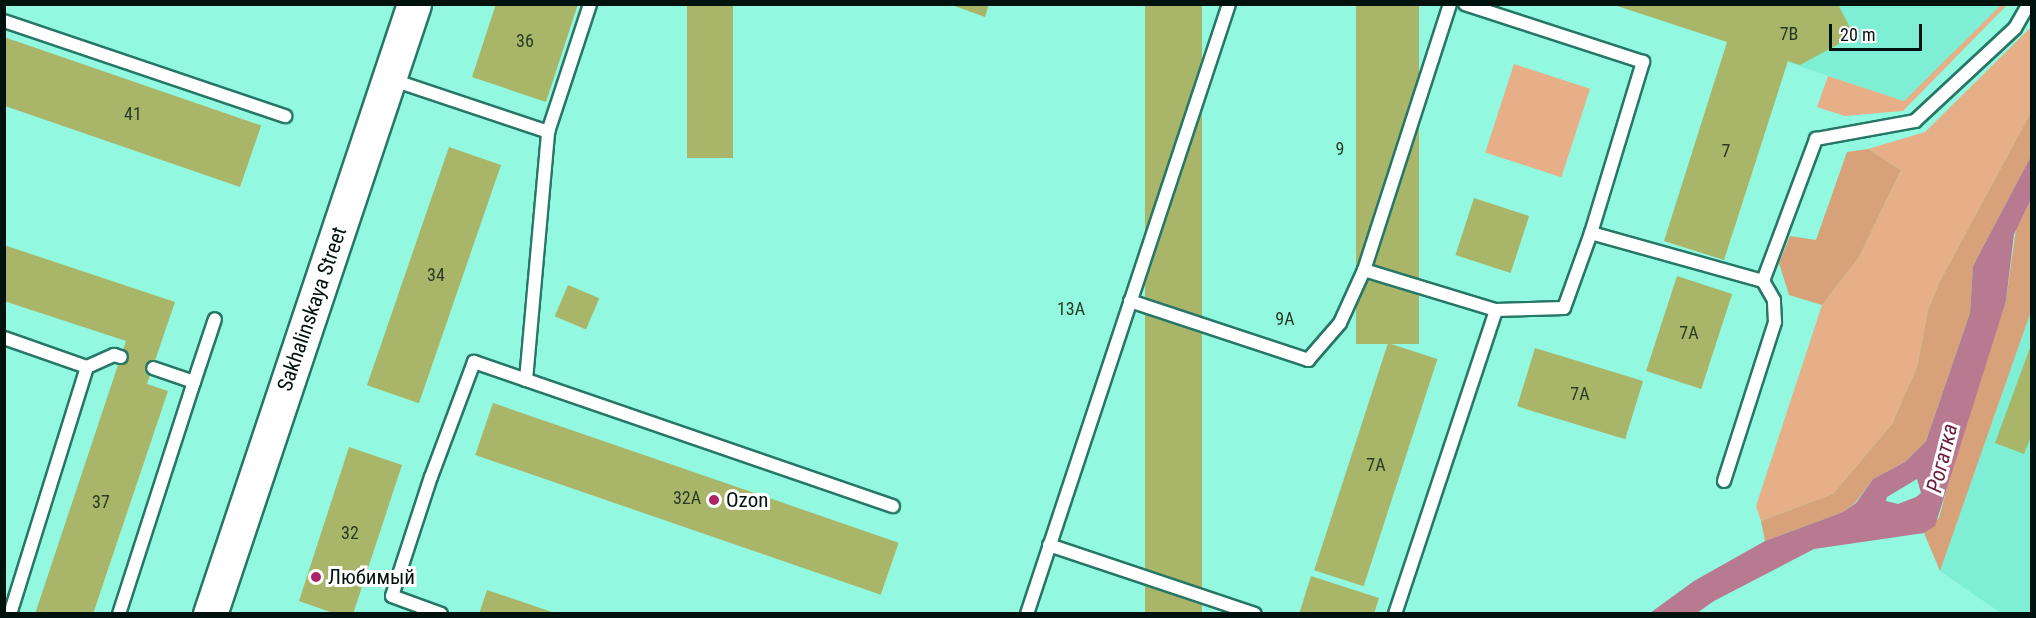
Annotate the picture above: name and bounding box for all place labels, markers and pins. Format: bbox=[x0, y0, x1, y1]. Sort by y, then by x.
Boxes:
place label: Ozon bbox=[726, 487, 768, 513]
marker: Ozon bbox=[707, 493, 721, 507]
place label: Любимый bbox=[328, 564, 415, 590]
marker: Любимый bbox=[309, 570, 323, 584]

